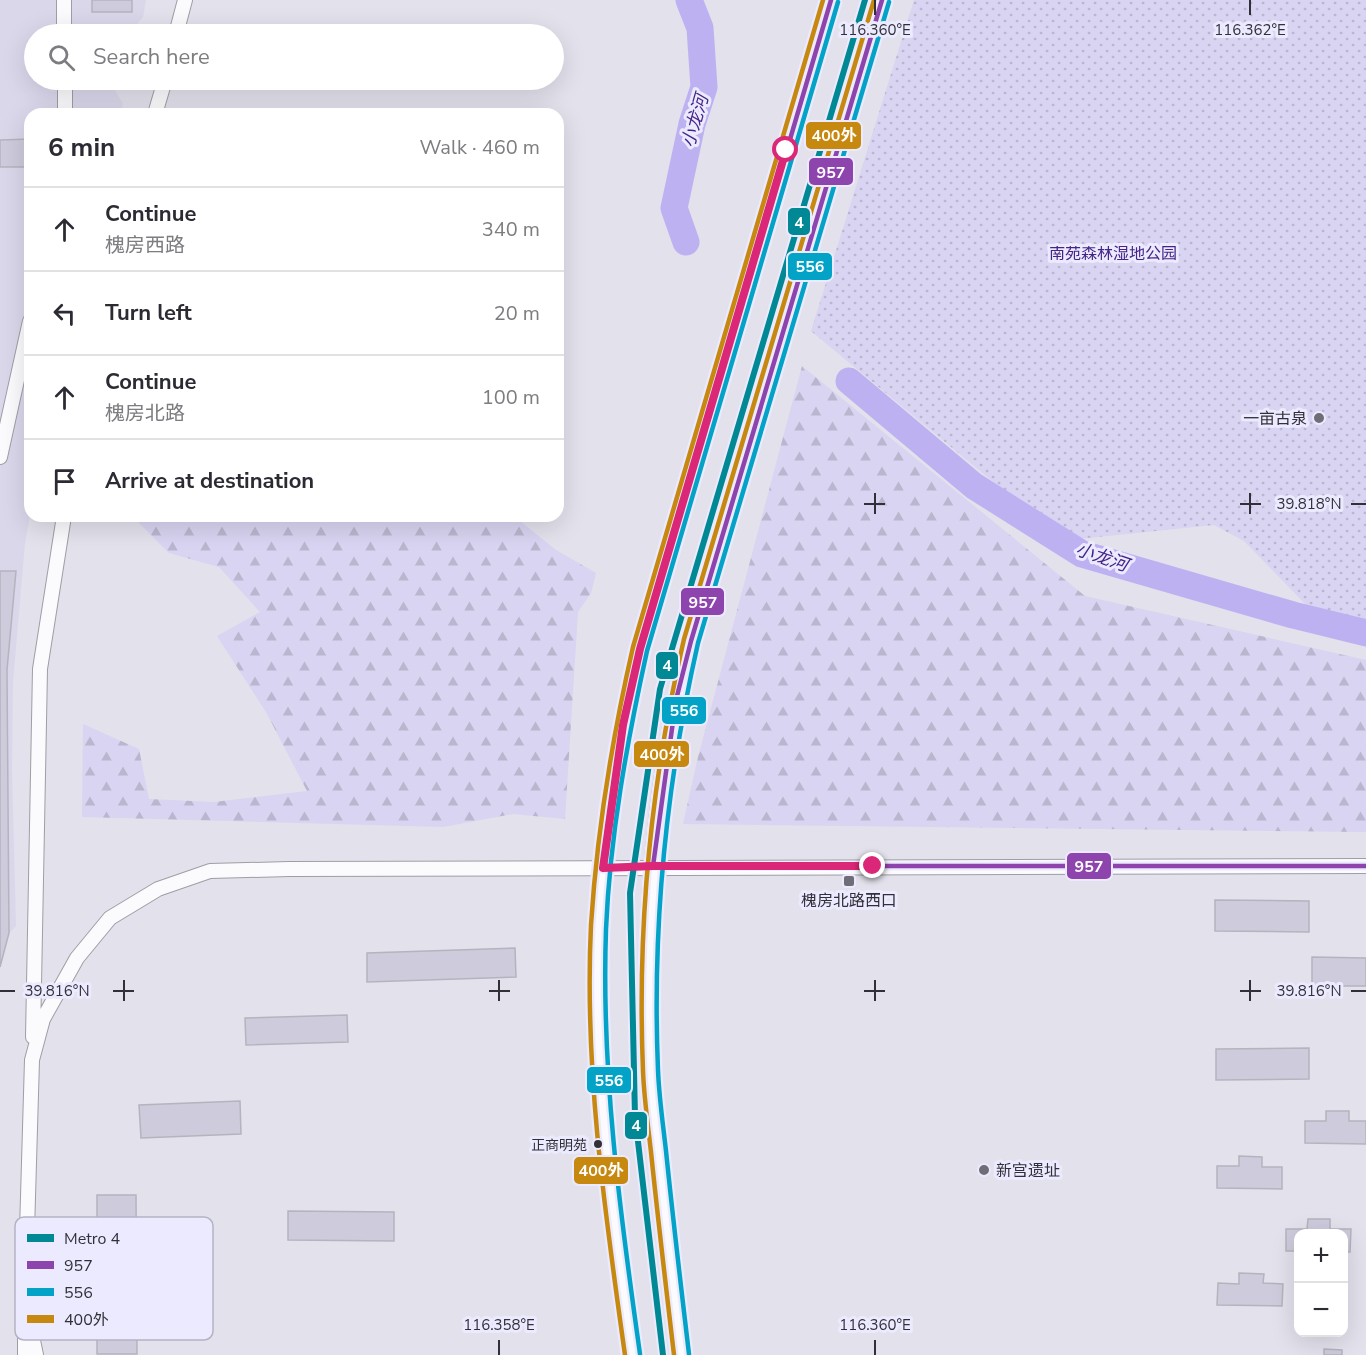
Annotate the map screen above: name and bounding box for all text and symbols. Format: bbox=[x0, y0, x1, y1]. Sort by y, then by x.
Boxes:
text: 116.360°E bbox=[839, 20, 911, 40]
text: 116.362°E bbox=[1214, 20, 1286, 40]
search box bbox=[24, 24, 564, 90]
icon: search bbox=[45, 41, 78, 74]
text: Search here bbox=[93, 42, 210, 72]
water label: 小龙河 bbox=[676, 89, 715, 150]
line badge: 400外 bbox=[805, 121, 862, 150]
text: 400外 bbox=[812, 125, 857, 147]
text: 6 min bbox=[48, 130, 115, 165]
text: Walk · 460 m bbox=[420, 134, 540, 161]
route start bbox=[772, 136, 798, 162]
line badge: 957 bbox=[808, 157, 854, 186]
text: 957 bbox=[817, 162, 845, 184]
text: Continue bbox=[105, 199, 196, 229]
line badge: 4 bbox=[787, 207, 811, 236]
text: 4 bbox=[794, 212, 804, 234]
icon: ahead bbox=[48, 213, 81, 246]
text: 340 m bbox=[482, 216, 540, 243]
text: 槐房西路 bbox=[105, 232, 185, 259]
park label: 南苑森林湿地公园 bbox=[1049, 243, 1177, 265]
line badge: 556 bbox=[787, 252, 833, 281]
text: 556 bbox=[796, 256, 824, 278]
icon: left bbox=[48, 297, 81, 330]
text: Turn left bbox=[105, 298, 192, 328]
text: 20 m bbox=[494, 300, 540, 327]
text: Continue bbox=[105, 367, 196, 397]
icon: ahead bbox=[48, 381, 81, 414]
text: 100 m bbox=[482, 384, 540, 411]
text: 槐房北路 bbox=[105, 400, 185, 427]
place label: 一亩古泉 bbox=[1243, 408, 1307, 430]
marker: 一亩古泉 bbox=[1312, 411, 1326, 425]
icon: arrive bbox=[48, 465, 81, 498]
text: Arrive at destination bbox=[105, 466, 314, 496]
text: 39.818°N bbox=[1276, 494, 1342, 514]
water label: 小龙河 bbox=[1073, 537, 1134, 578]
line badge: 957 bbox=[680, 587, 725, 616]
text: 957 bbox=[689, 592, 717, 614]
line badge: 4 bbox=[655, 651, 679, 680]
text: 4 bbox=[662, 655, 672, 677]
line badge: 556 bbox=[661, 696, 707, 725]
text: 556 bbox=[670, 700, 698, 722]
line badge: 400外 bbox=[633, 740, 690, 768]
text: 400外 bbox=[640, 744, 685, 766]
route end bbox=[859, 852, 885, 878]
line badge: 957 bbox=[1066, 852, 1112, 880]
text: 957 bbox=[1075, 856, 1103, 878]
marker: 槐房北路西口 bbox=[842, 874, 856, 888]
place label: 槐房北路西口 bbox=[801, 890, 897, 912]
text: 39.816°N bbox=[24, 981, 90, 1001]
text: 39.816°N bbox=[1276, 981, 1342, 1001]
line badge: 556 bbox=[586, 1066, 632, 1094]
text: 556 bbox=[595, 1070, 623, 1092]
line badge: 4 bbox=[624, 1111, 648, 1140]
text: 4 bbox=[631, 1115, 641, 1137]
place label: 正商明苑 bbox=[531, 1136, 587, 1155]
marker: 正商明苑 bbox=[592, 1138, 604, 1150]
line badge: 400外 bbox=[573, 1156, 629, 1185]
text: 400外 bbox=[579, 1160, 624, 1182]
place label: 新宫遗址 bbox=[996, 1160, 1060, 1182]
marker: 新宫遗址 bbox=[977, 1163, 991, 1177]
legend bbox=[15, 1217, 213, 1340]
text: Metro 4 bbox=[64, 1228, 120, 1250]
map controls bbox=[1294, 1229, 1348, 1337]
button: + bbox=[1294, 1229, 1348, 1283]
text: 957 bbox=[64, 1255, 93, 1277]
text: 556 bbox=[64, 1282, 93, 1304]
button: − bbox=[1294, 1283, 1348, 1337]
text: 400外 bbox=[64, 1309, 109, 1331]
text: 116.358°E bbox=[463, 1315, 535, 1335]
text: 116.360°E bbox=[839, 1315, 911, 1335]

